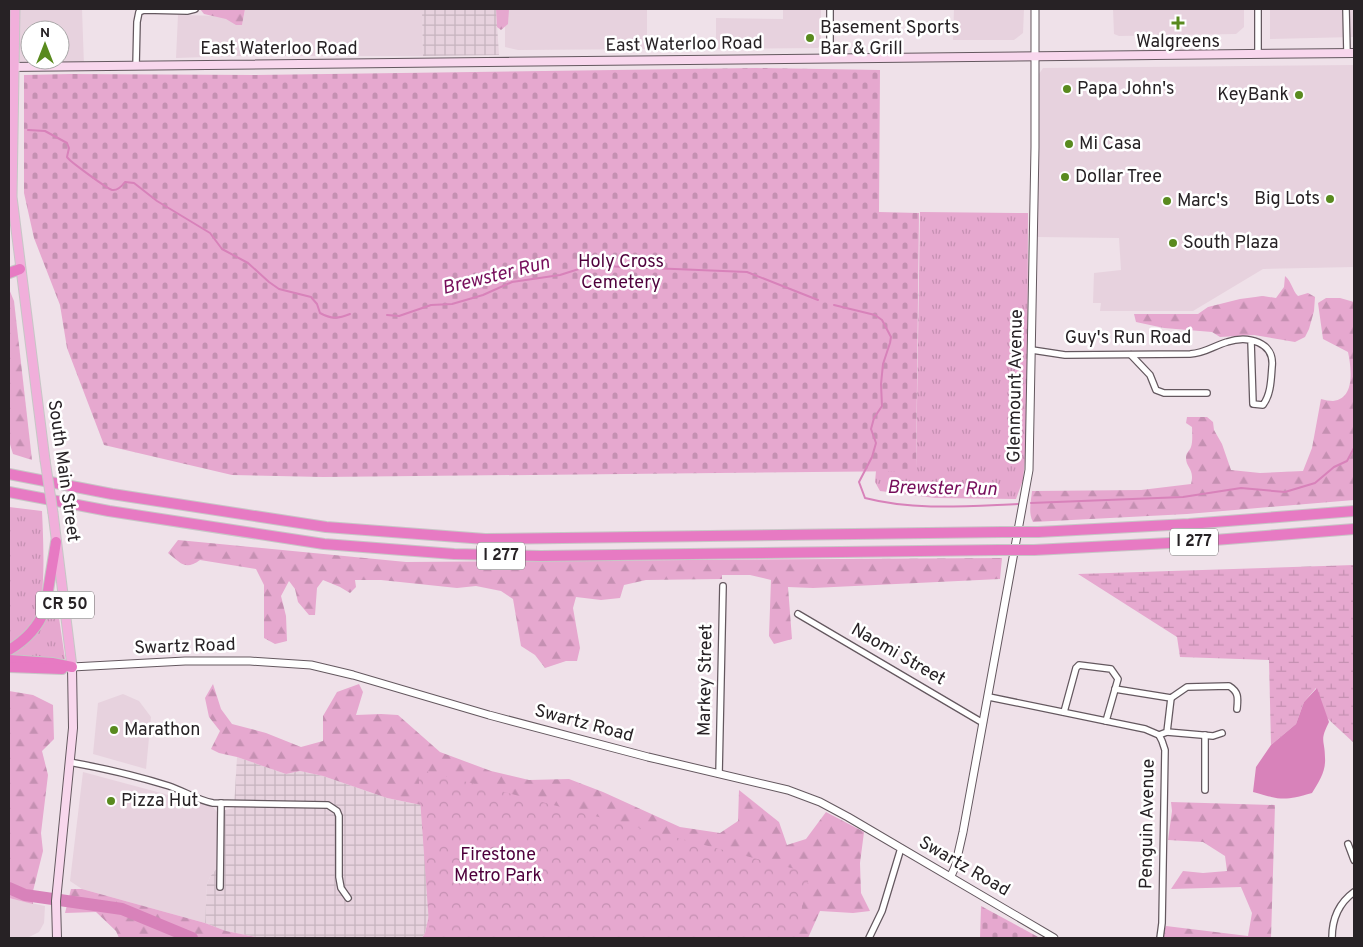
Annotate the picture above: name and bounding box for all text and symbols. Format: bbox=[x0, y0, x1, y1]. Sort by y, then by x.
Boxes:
place label: Basement Sports Bar & Grill bbox=[820, 17, 959, 61]
marker: Walgreens bbox=[1172, 17, 1184, 29]
north arrow bbox=[20, 20, 70, 70]
text: N bbox=[40, 25, 50, 42]
place label: Walgreens bbox=[1136, 31, 1220, 54]
street label: East Waterloo Road bbox=[605, 32, 763, 58]
marker: Basement Sports Bar & Grill bbox=[804, 32, 816, 44]
street label: East Waterloo Road bbox=[200, 38, 358, 61]
place label: Papa John's bbox=[1077, 78, 1174, 101]
marker: Papa John's bbox=[1061, 83, 1073, 95]
place label: KeyBank bbox=[1217, 84, 1289, 107]
marker: KeyBank bbox=[1293, 89, 1305, 101]
place label: Mi Casa bbox=[1079, 133, 1141, 156]
marker: Mi Casa bbox=[1063, 138, 1075, 150]
place label: Dollar Tree bbox=[1075, 166, 1162, 189]
marker: Dollar Tree bbox=[1059, 171, 1071, 183]
place label: Big Lots bbox=[1254, 188, 1320, 211]
place label: Marc's bbox=[1177, 190, 1228, 213]
marker: Big Lots bbox=[1324, 193, 1336, 205]
marker: Marc's bbox=[1161, 195, 1173, 207]
place label: South Plaza bbox=[1183, 232, 1279, 255]
marker: South Plaza bbox=[1167, 237, 1179, 249]
water label: Brewster Run bbox=[440, 251, 553, 301]
park label: Holy Cross Cemetery bbox=[578, 251, 664, 295]
street label: Glenmount Avenue bbox=[1003, 309, 1029, 463]
street label: Guy's Run Road bbox=[1065, 327, 1191, 350]
street label: South Main Street bbox=[42, 398, 84, 544]
water label: Brewster Run bbox=[887, 476, 998, 502]
road number: I 277 bbox=[1170, 528, 1218, 556]
road number: I 277 bbox=[477, 542, 525, 570]
road number: CR 50 bbox=[36, 592, 94, 618]
street label: Naomi Street bbox=[847, 619, 949, 691]
street label: Markey Street bbox=[694, 624, 718, 736]
street label: Swartz Road bbox=[134, 634, 236, 660]
street label: Swartz Road bbox=[532, 700, 636, 748]
place label: Marathon bbox=[124, 719, 200, 742]
marker: Marathon bbox=[108, 724, 120, 736]
street label: Penguin Avenue bbox=[1135, 759, 1161, 889]
place label: Pizza Hut bbox=[121, 790, 198, 813]
marker: Pizza Hut bbox=[105, 795, 117, 807]
street label: Swartz Road bbox=[914, 832, 1014, 902]
park label: Firestone Metro Park bbox=[454, 844, 542, 888]

